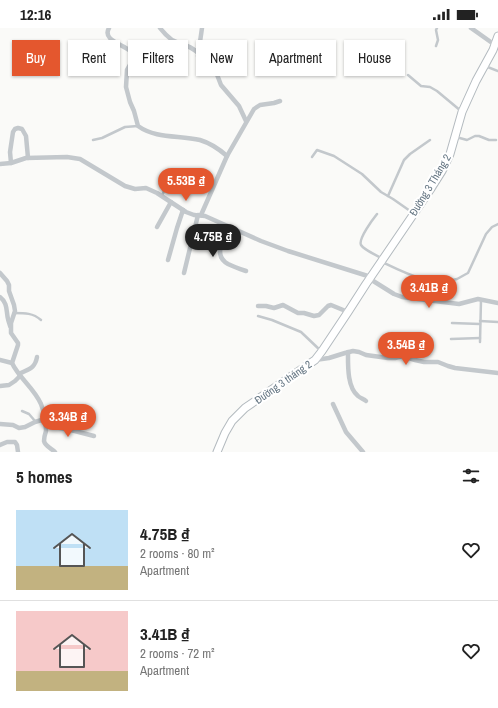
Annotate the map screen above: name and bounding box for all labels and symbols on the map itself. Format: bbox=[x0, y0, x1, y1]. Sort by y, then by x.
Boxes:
street label: Đường 3 Tháng 2 bbox=[406, 152, 454, 218]
pin: 5.53B ₫ bbox=[149, 168, 223, 202]
pin: 4.75B ₫ bbox=[176, 224, 250, 258]
pin: 3.41B ₫ bbox=[392, 275, 466, 309]
pin: 3.54B ₫ bbox=[369, 332, 443, 366]
street label: Đường 3 tháng 2 bbox=[252, 357, 314, 407]
pin: 3.34B ₫ bbox=[31, 404, 105, 438]

